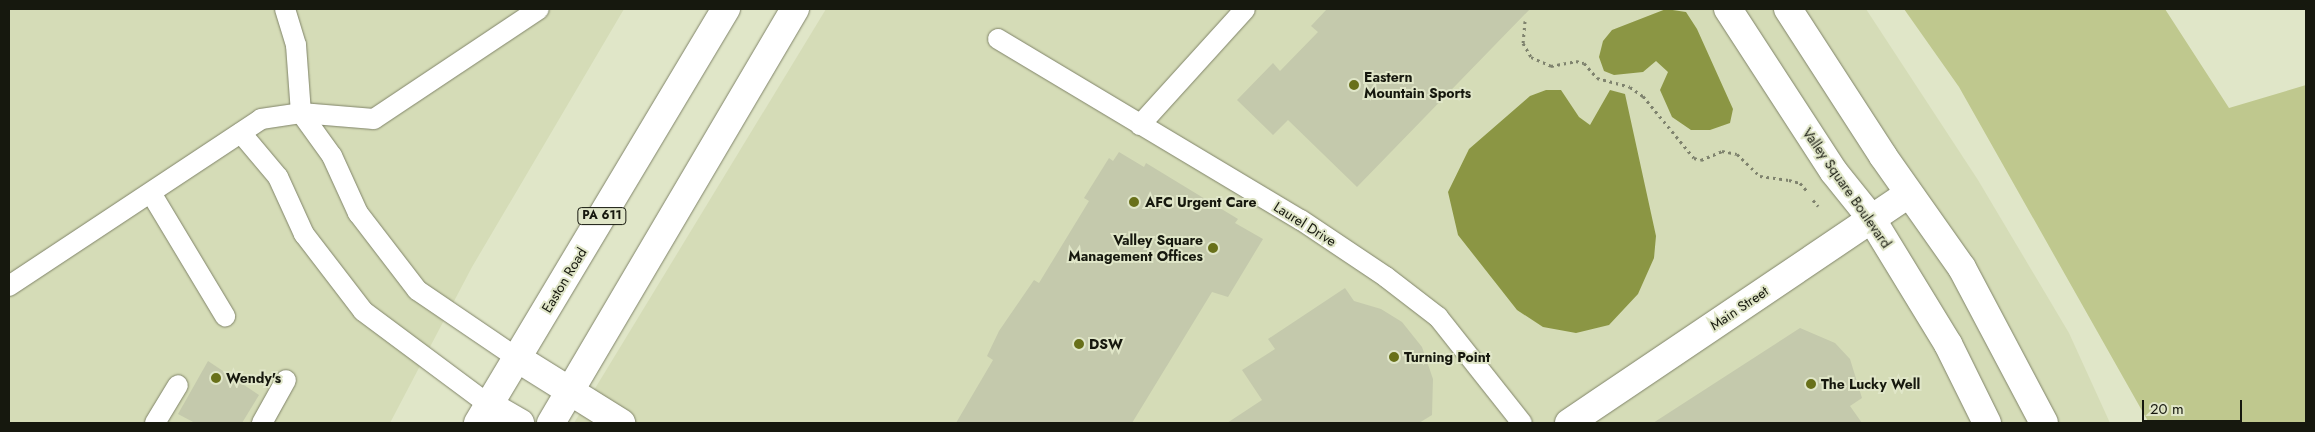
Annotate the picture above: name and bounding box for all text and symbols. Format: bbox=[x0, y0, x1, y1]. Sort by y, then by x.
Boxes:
place label: Eastern Mountain Sports bbox=[1364, 69, 1471, 102]
marker: Eastern Mountain Sports bbox=[1348, 79, 1360, 91]
street label: Valley Square Boulevard bbox=[1799, 125, 1895, 251]
place label: AFC Urgent Care bbox=[1145, 194, 1257, 210]
marker: AFC Urgent Care bbox=[1127, 195, 1141, 209]
street label: Laurel Drive bbox=[1271, 198, 1339, 250]
road number: PA 611 bbox=[577, 207, 627, 226]
place label: Valley Square Management Offices bbox=[1068, 232, 1203, 264]
marker: Valley Square Management Offices bbox=[1207, 242, 1219, 254]
street label: Easton Road bbox=[538, 244, 590, 316]
street label: Main Street bbox=[1707, 282, 1771, 334]
place label: DSW bbox=[1089, 336, 1123, 352]
marker: DSW bbox=[1073, 338, 1085, 350]
place label: Turning Point bbox=[1404, 349, 1490, 365]
marker: Turning Point bbox=[1388, 351, 1400, 363]
place label: Wendy's bbox=[226, 370, 281, 386]
marker: Wendy's bbox=[210, 372, 222, 384]
place label: The Lucky Well bbox=[1821, 376, 1920, 392]
marker: The Lucky Well bbox=[1805, 378, 1817, 390]
scale bar bbox=[2145, 390, 2245, 422]
text: 20 m bbox=[2150, 398, 2184, 420]

